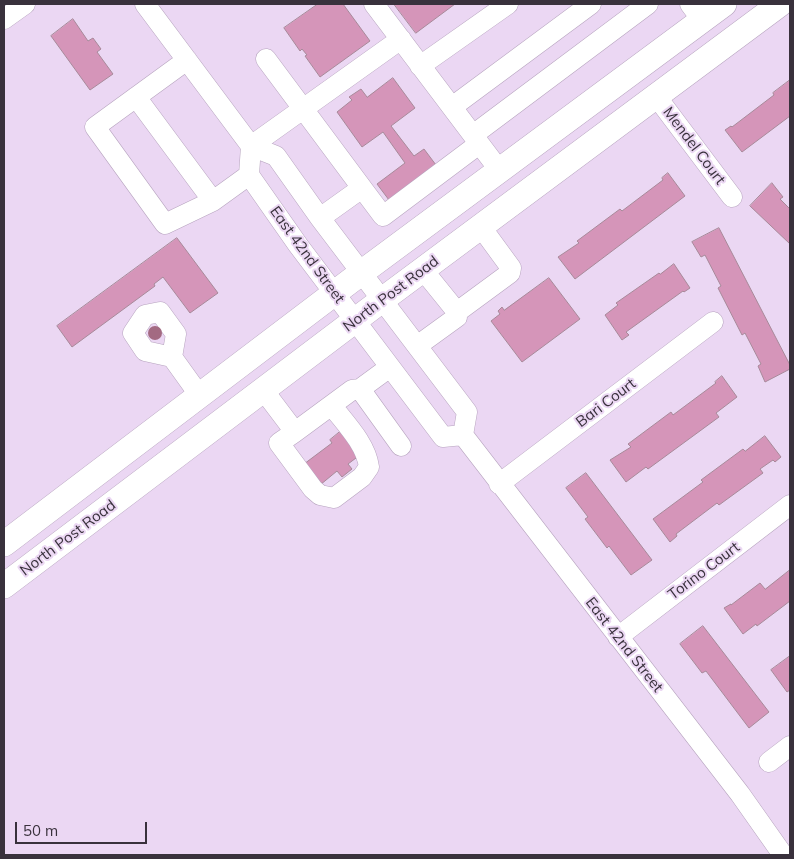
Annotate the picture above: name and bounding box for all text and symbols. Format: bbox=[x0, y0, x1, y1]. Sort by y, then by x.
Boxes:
street label: Mendel Court bbox=[659, 104, 729, 188]
street label: East 42nd Street bbox=[266, 203, 348, 307]
street label: North Post Road bbox=[340, 252, 442, 336]
street label: Bari Court bbox=[573, 375, 639, 431]
street label: North Post Road bbox=[17, 496, 119, 580]
street label: Torino Court bbox=[665, 538, 743, 604]
street label: East 42nd Street bbox=[581, 594, 667, 696]
scale bar bbox=[18, 812, 150, 844]
text: 50 m bbox=[23, 821, 58, 840]

